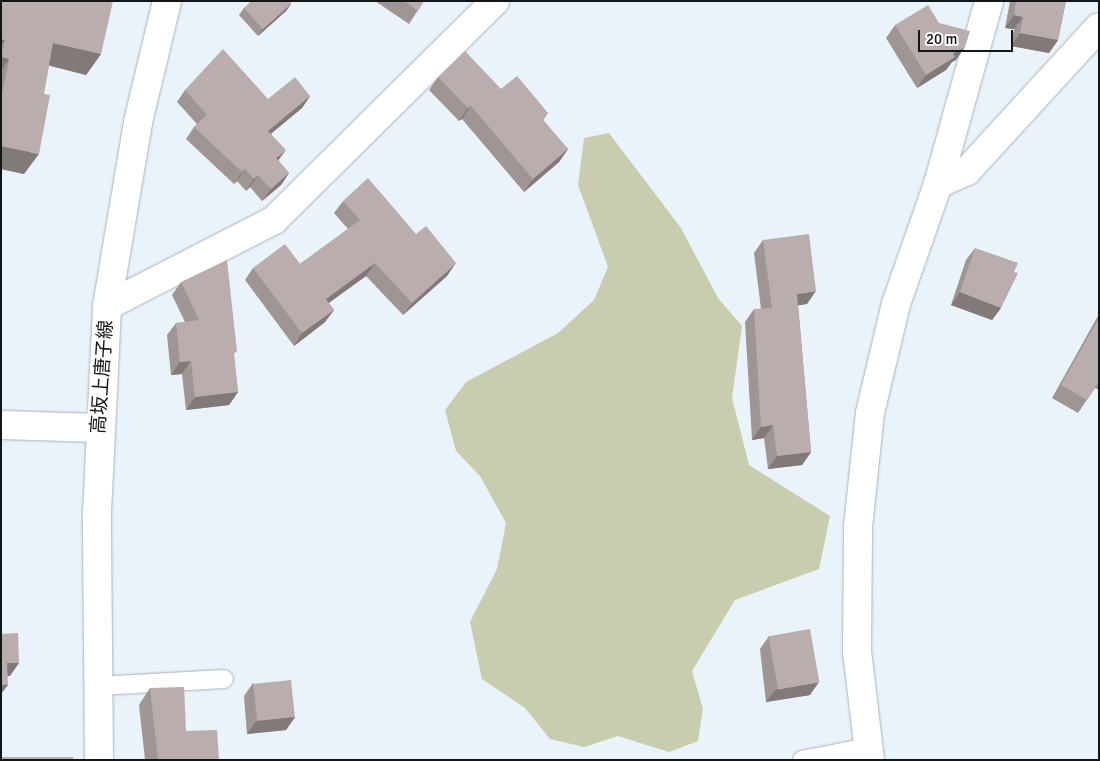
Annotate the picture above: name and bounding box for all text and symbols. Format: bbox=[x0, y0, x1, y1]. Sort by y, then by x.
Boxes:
scale bar bbox=[920, 20, 1015, 52]
text: 20 m bbox=[926, 30, 957, 48]
street label: 高坂上唐子線 bbox=[88, 319, 118, 435]

